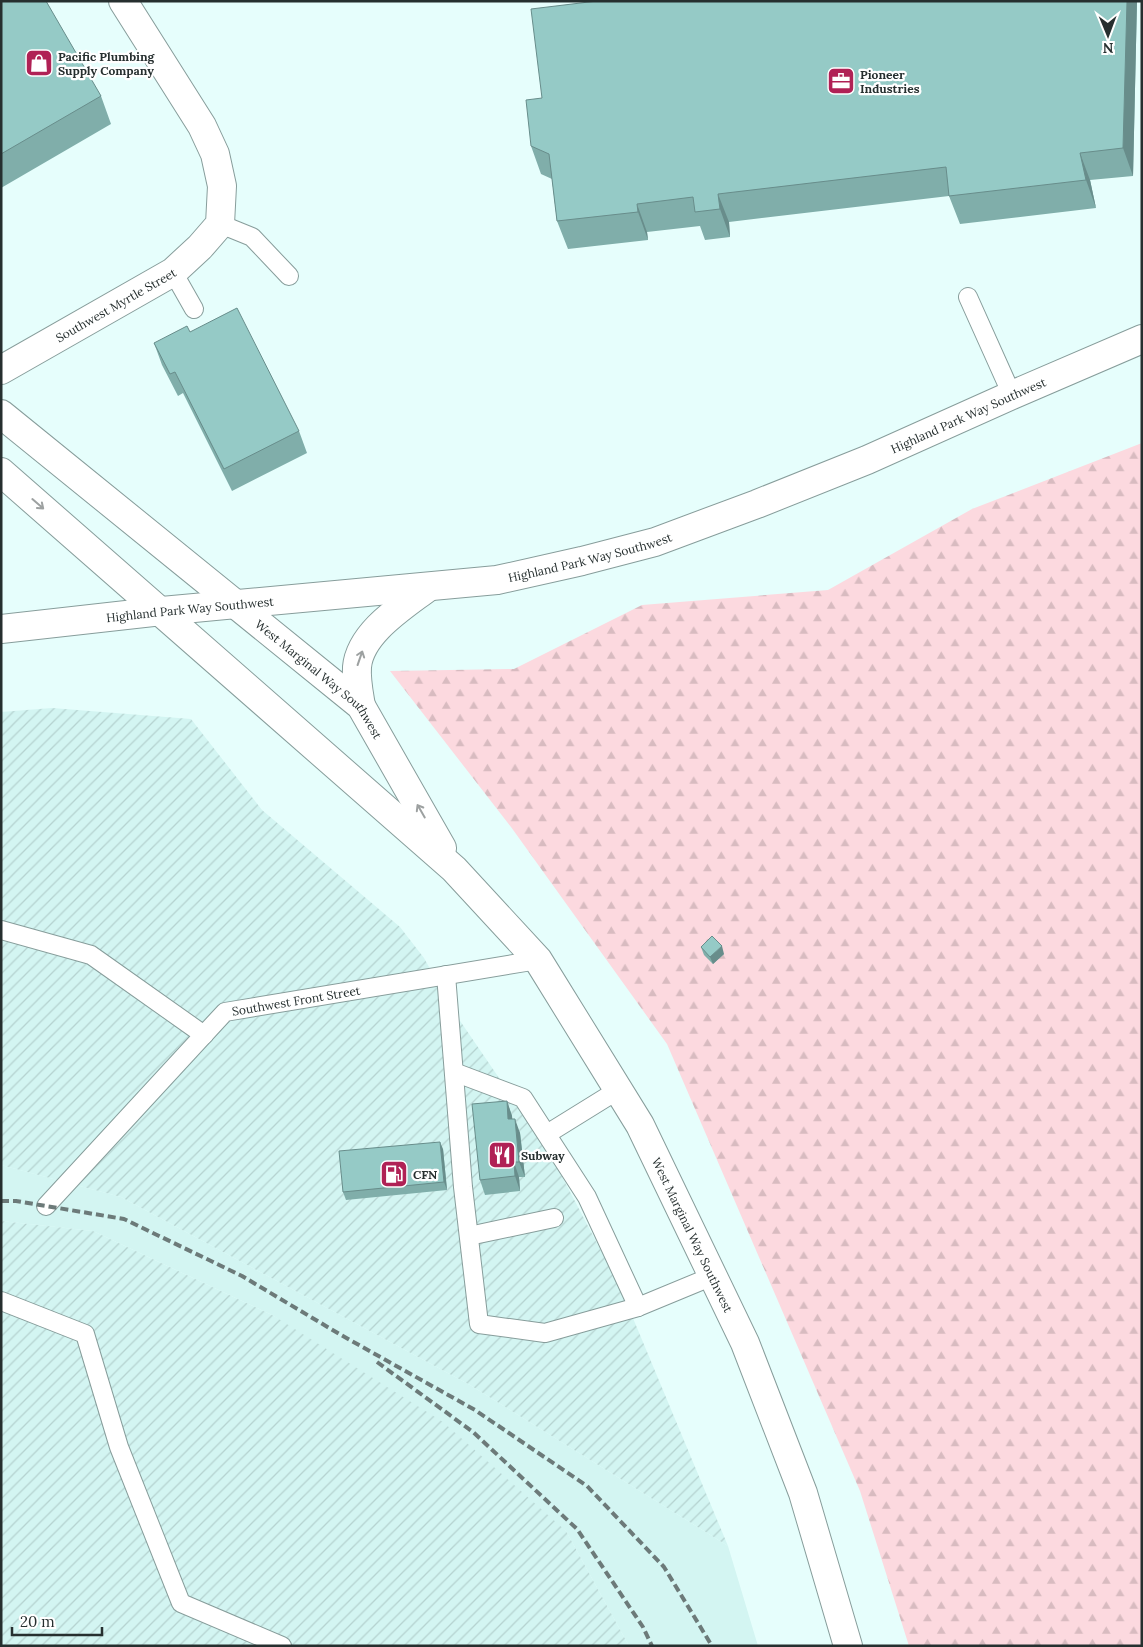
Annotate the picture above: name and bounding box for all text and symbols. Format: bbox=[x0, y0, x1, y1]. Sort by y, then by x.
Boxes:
north arrow bbox=[1083, 10, 1133, 60]
text: N bbox=[1102, 39, 1114, 57]
shop icon: Pacific Plumbing Supply Company bbox=[24, 48, 54, 78]
place label: Pacific Plumbing Supply Company bbox=[58, 49, 156, 78]
office icon: Pioneer Industries bbox=[826, 66, 856, 96]
place label: Pioneer Industries bbox=[860, 67, 920, 96]
street label: Southwest Myrtle Street bbox=[53, 264, 179, 345]
street label: Highland Park Way Southwest bbox=[888, 374, 1048, 456]
one-way arrow bbox=[31, 498, 44, 509]
street label: Highland Park Way Southwest bbox=[507, 529, 674, 585]
street label: Highland Park Way Southwest bbox=[105, 593, 275, 625]
street label: West Marginal Way Southwest bbox=[253, 616, 386, 742]
one-way arrow bbox=[355, 650, 365, 666]
one-way arrow bbox=[416, 805, 426, 819]
street label: Southwest Front Street bbox=[231, 982, 362, 1018]
restaurant icon: Subway bbox=[487, 1140, 517, 1170]
place label: Subway bbox=[521, 1148, 565, 1163]
street label: West Marginal Way Southwest bbox=[649, 1155, 737, 1315]
fuel station icon: CFN bbox=[379, 1159, 409, 1189]
place label: CFN bbox=[413, 1167, 437, 1182]
scale bar bbox=[12, 1604, 102, 1636]
text: 20 m bbox=[20, 1612, 55, 1631]

